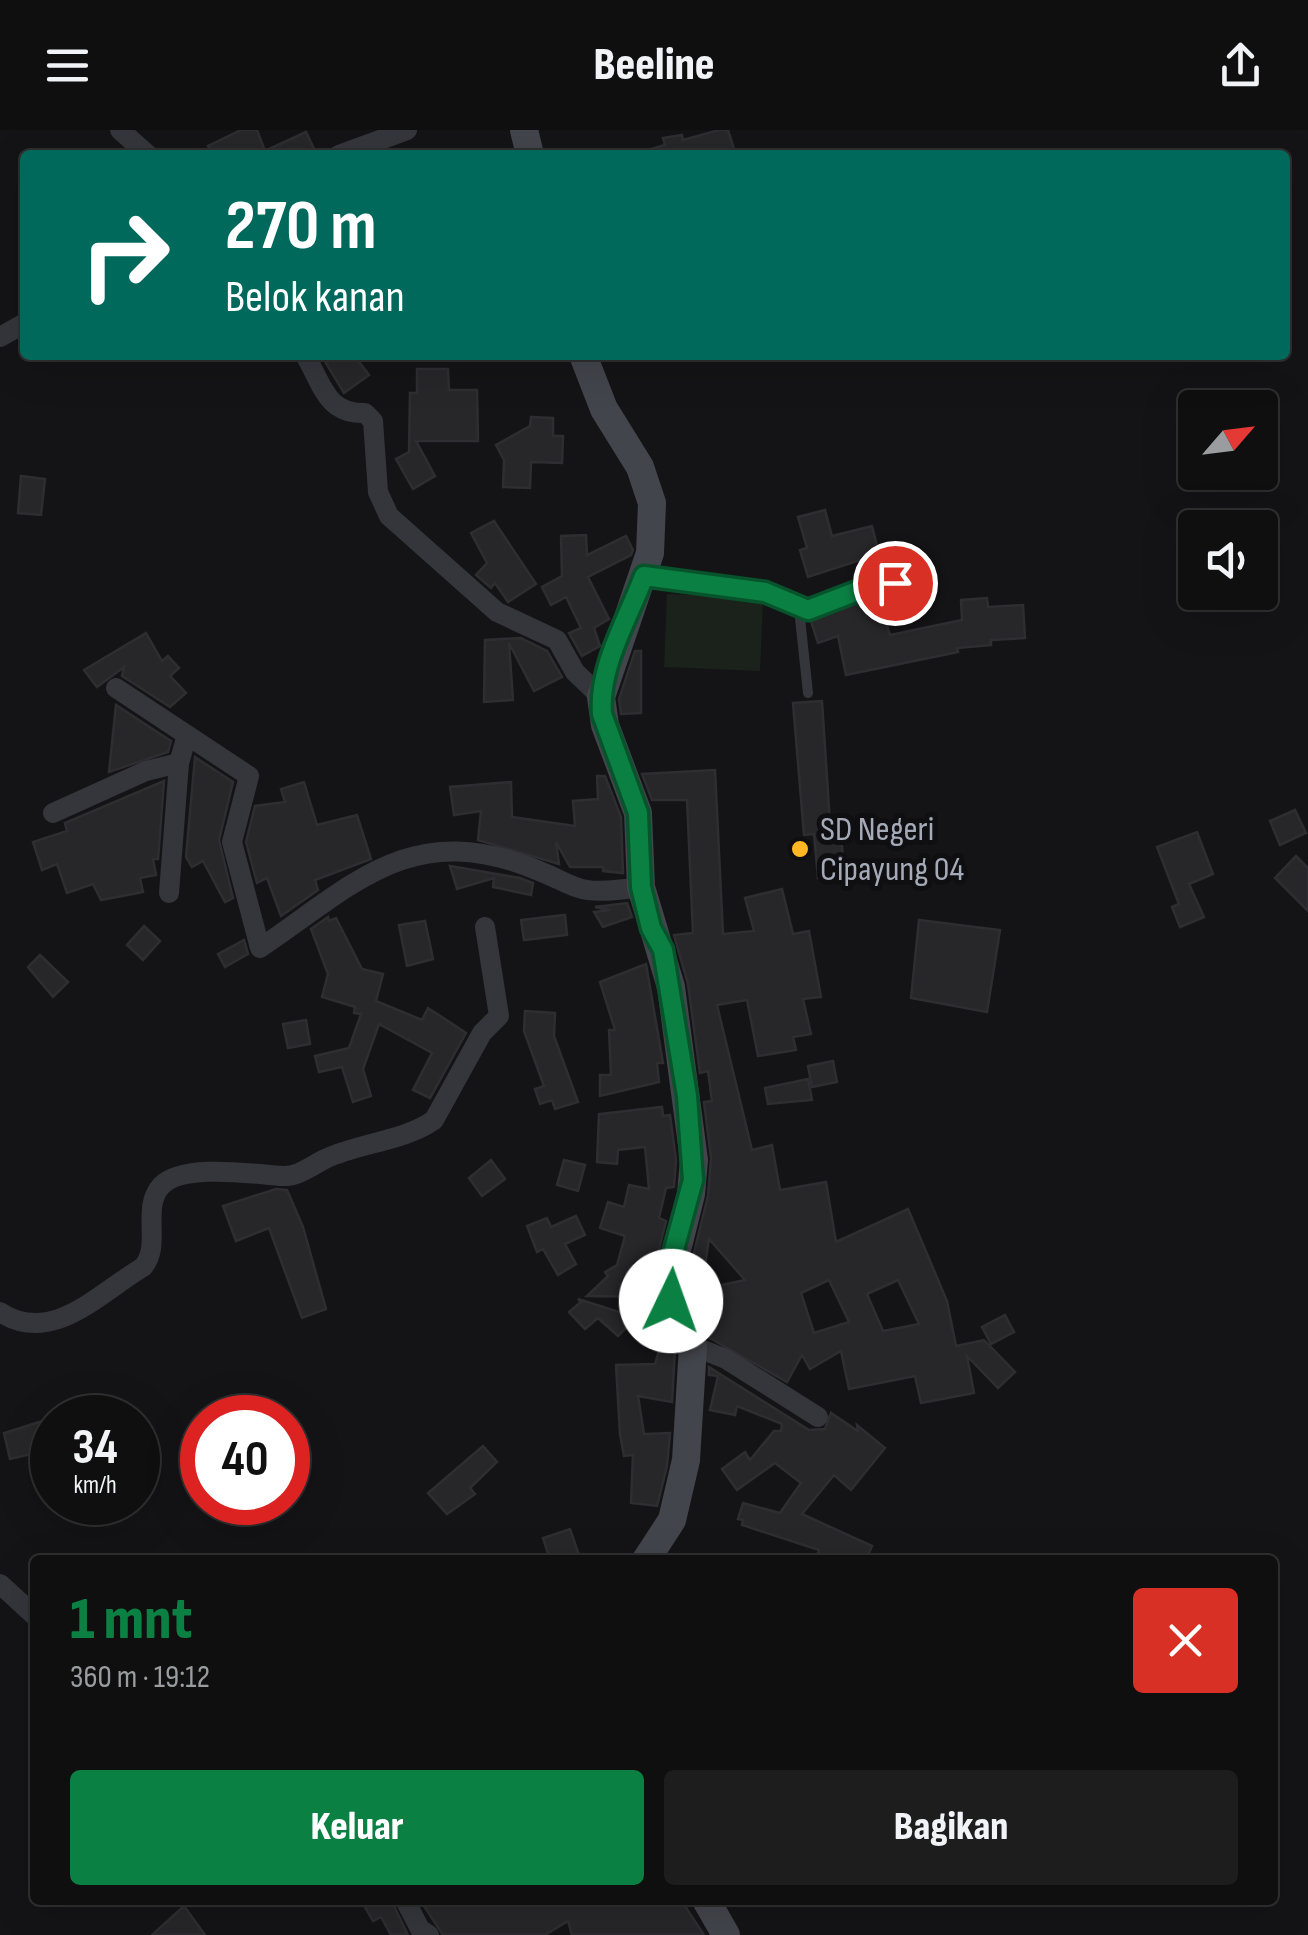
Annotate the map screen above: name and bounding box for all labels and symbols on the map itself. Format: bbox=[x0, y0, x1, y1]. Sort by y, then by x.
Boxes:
north arrow bbox=[1178, 390, 1278, 490]
pin bbox=[853, 541, 938, 626]
place label: SD Negeri Cipayung 04 bbox=[820, 808, 964, 891]
marker: SD Negeri Cipayung 04 bbox=[789, 838, 811, 860]
position arrow bbox=[619, 1249, 723, 1353]
speed limit sign: 40 bbox=[180, 1395, 310, 1525]

